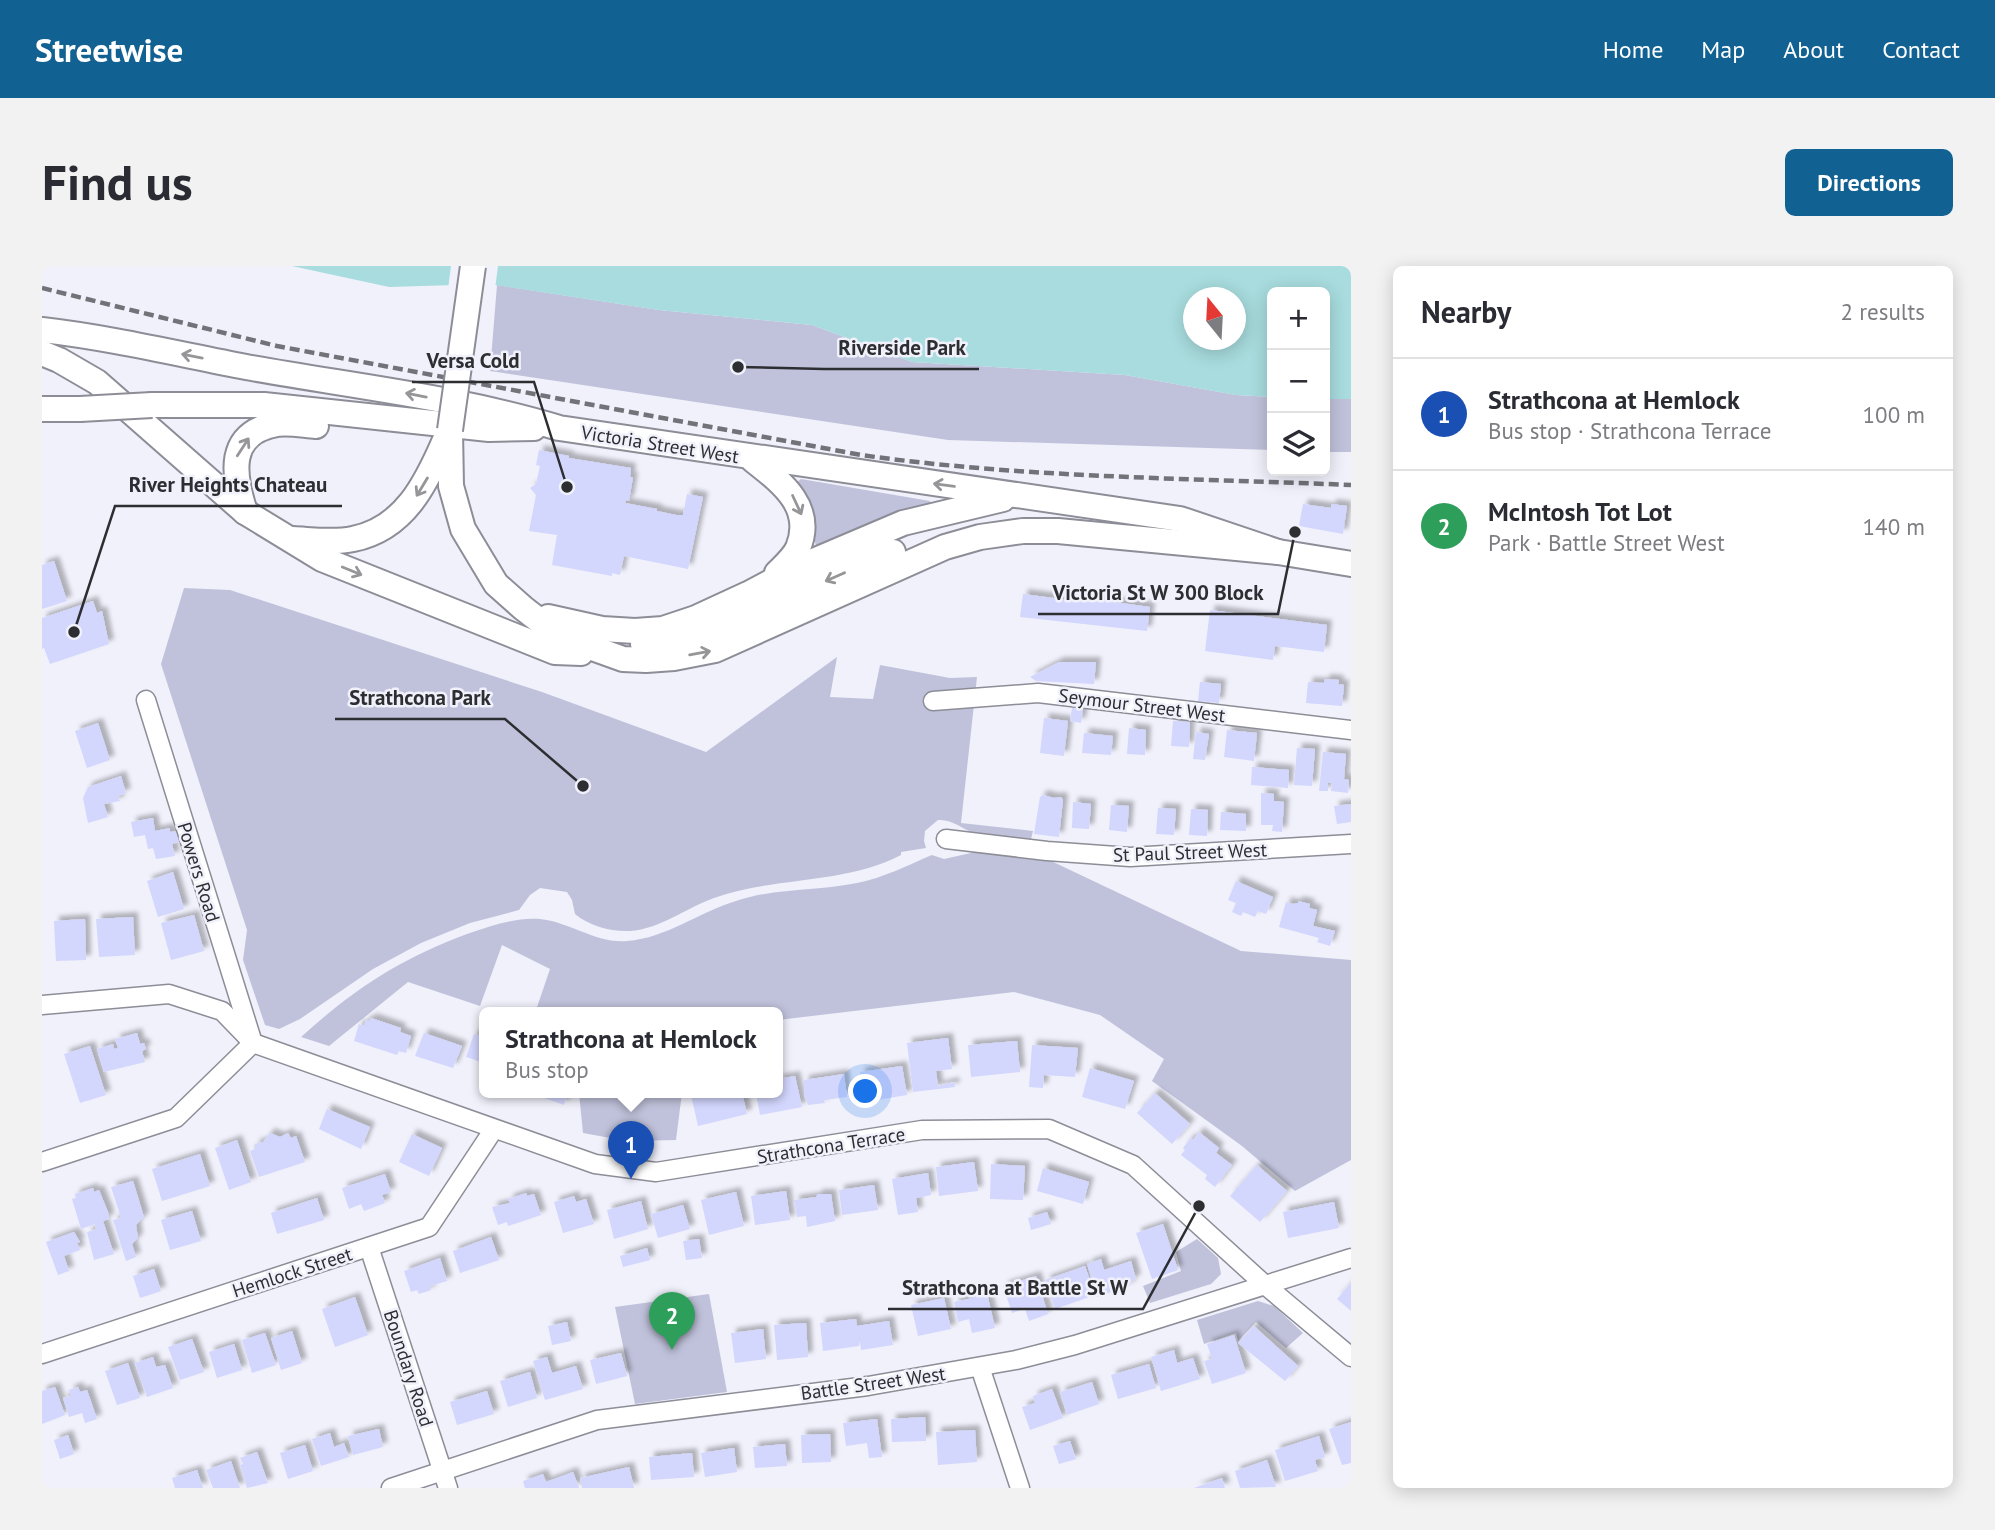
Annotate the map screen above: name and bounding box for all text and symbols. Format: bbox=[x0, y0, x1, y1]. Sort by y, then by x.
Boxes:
text: Streetwise bbox=[35, 28, 183, 71]
text: Home bbox=[1603, 34, 1663, 65]
text: Map bbox=[1701, 34, 1745, 65]
text: About bbox=[1783, 34, 1844, 65]
text: Contact bbox=[1882, 34, 1960, 65]
button: Directions bbox=[1785, 149, 1953, 216]
text: Find us bbox=[42, 150, 193, 214]
north arrow bbox=[1183, 287, 1246, 350]
map controls bbox=[1267, 287, 1330, 476]
button: + bbox=[1267, 287, 1330, 350]
text: Nearby bbox=[1421, 292, 1511, 331]
text: 2 results bbox=[1841, 297, 1925, 326]
callout: Riverside Park bbox=[824, 327, 979, 369]
text: Riverside Park bbox=[838, 334, 966, 361]
callout: Versa Cold bbox=[412, 340, 534, 382]
text: Versa Cold bbox=[425, 347, 520, 374]
one-way arrow bbox=[181, 349, 204, 363]
button: − bbox=[1267, 350, 1330, 413]
text: Strathcona at Hemlock bbox=[1488, 383, 1740, 416]
one-way arrow bbox=[405, 388, 428, 401]
text: 1 bbox=[1437, 400, 1451, 429]
text: 100 m bbox=[1863, 400, 1925, 429]
button: layers bbox=[1267, 413, 1330, 476]
text: Bus stop · Strathcona Terrace bbox=[1488, 416, 1771, 445]
street label: Victoria Street West bbox=[579, 420, 741, 468]
one-way arrow bbox=[236, 438, 250, 458]
callout: River Heights Chateau bbox=[115, 464, 342, 506]
text: River Heights Chateau bbox=[129, 471, 327, 498]
one-way arrow bbox=[414, 476, 428, 496]
one-way arrow bbox=[933, 479, 956, 492]
one-way arrow bbox=[791, 494, 804, 515]
text: McIntosh Tot Lot bbox=[1488, 495, 1672, 528]
text: 2 bbox=[1437, 512, 1451, 541]
text: 140 m bbox=[1863, 512, 1925, 541]
text: Park · Battle Street West bbox=[1488, 528, 1725, 557]
one-way arrow bbox=[341, 566, 363, 579]
one-way arrow bbox=[825, 571, 846, 584]
callout: Victoria St W 300 Block bbox=[1038, 572, 1278, 614]
text: Victoria St W 300 Block bbox=[1051, 579, 1264, 606]
one-way arrow bbox=[688, 646, 711, 659]
callout: Strathcona Park bbox=[335, 677, 505, 719]
street label: Seymour Street West bbox=[1057, 683, 1227, 727]
text: Strathcona Park bbox=[349, 684, 492, 711]
street label: Powers Road bbox=[172, 819, 226, 925]
street label: St Paul Street West bbox=[1113, 837, 1268, 867]
popup bbox=[479, 1007, 783, 1098]
text: Strathcona at Hemlock bbox=[505, 1022, 757, 1055]
text: Bus stop bbox=[505, 1055, 589, 1084]
your location bbox=[848, 1074, 882, 1108]
pin: 1 bbox=[608, 1121, 654, 1179]
street label: Strathcona Terrace bbox=[755, 1121, 907, 1169]
street label: Hemlock Street bbox=[229, 1241, 355, 1303]
callout: Strathcona at Battle St W bbox=[888, 1267, 1143, 1309]
text: Strathcona at Battle St W bbox=[902, 1274, 1129, 1301]
pin: 2 bbox=[649, 1292, 695, 1350]
street label: Boundary Road bbox=[379, 1307, 439, 1429]
street label: Battle Street West bbox=[799, 1361, 947, 1405]

